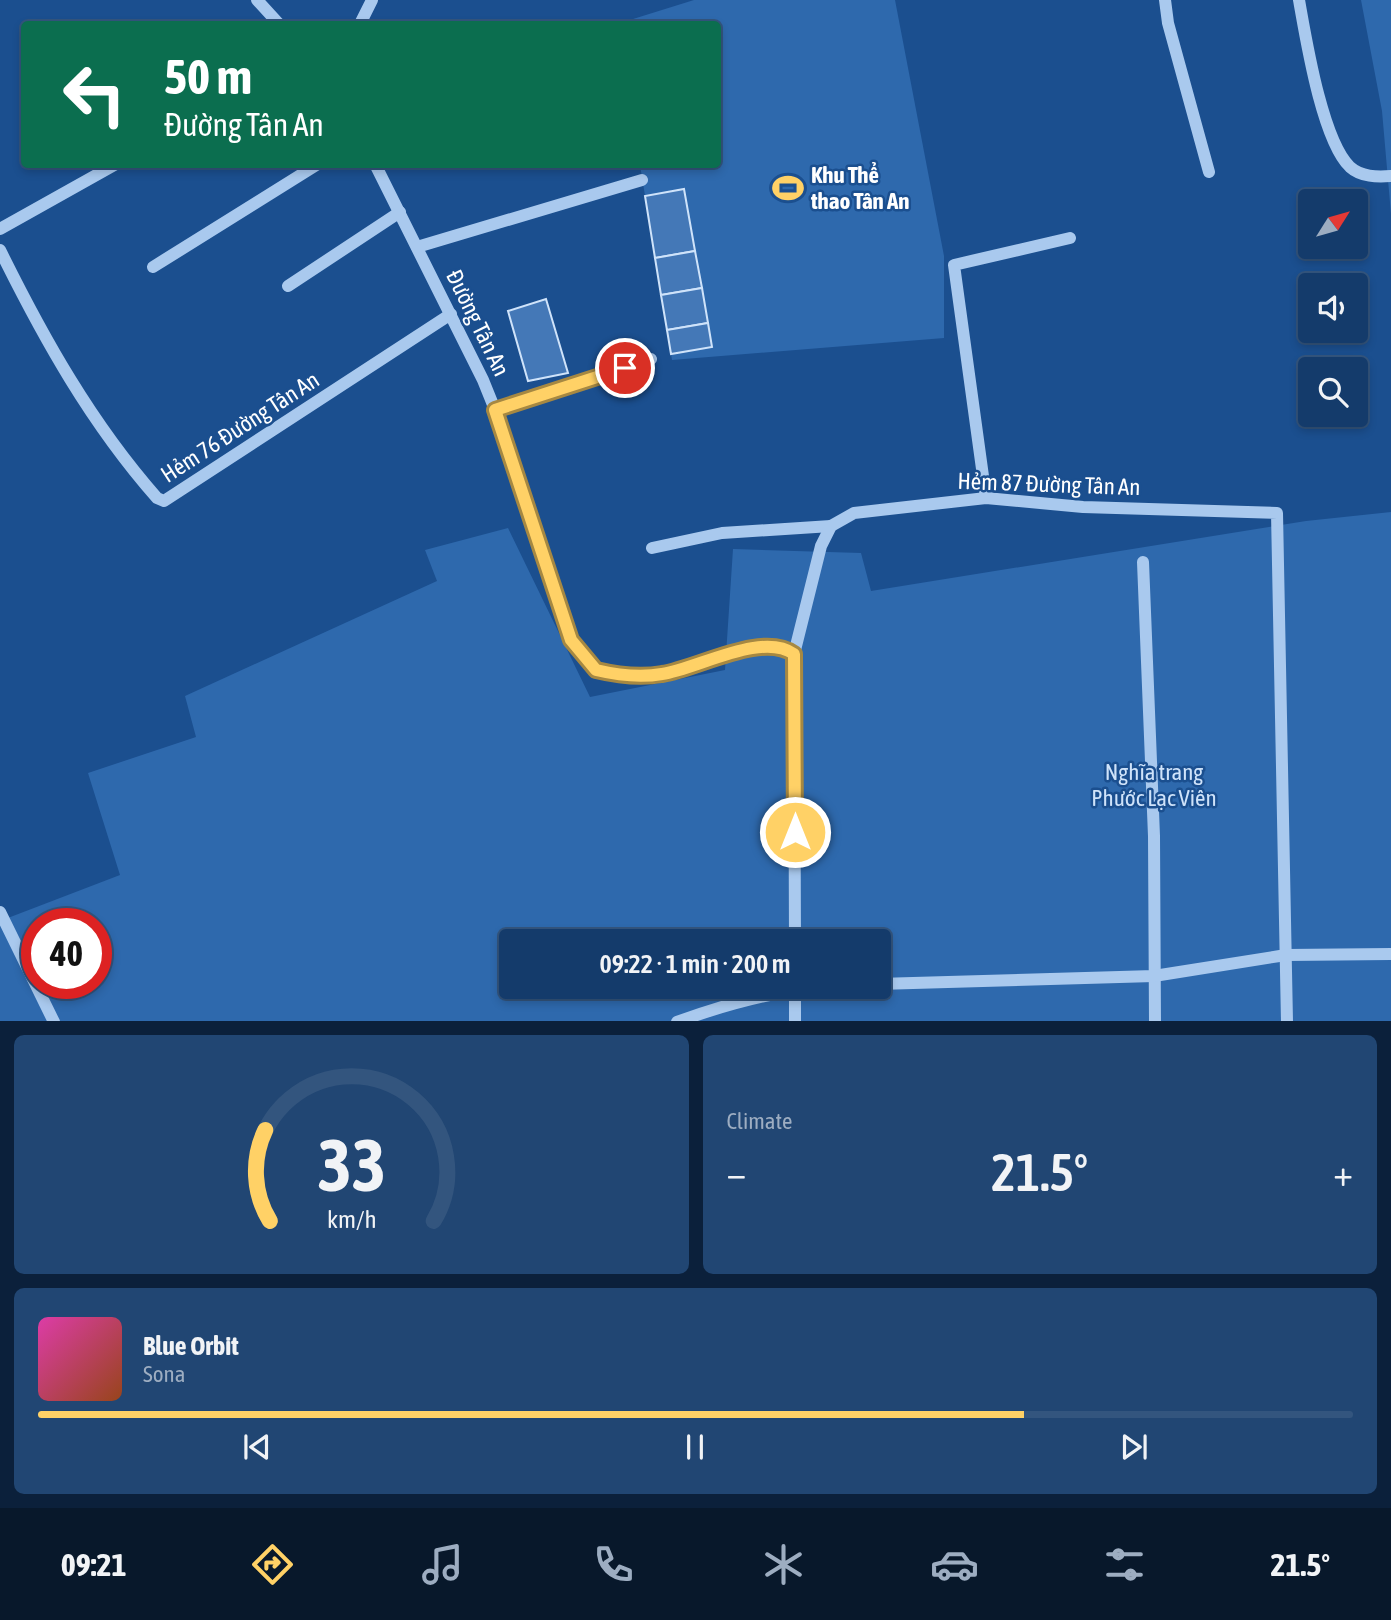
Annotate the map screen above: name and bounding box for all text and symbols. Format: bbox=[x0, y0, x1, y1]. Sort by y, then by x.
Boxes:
text: 50 m bbox=[164, 48, 252, 104]
icon: left bbox=[49, 49, 140, 140]
text: Đường Tân An bbox=[164, 106, 324, 143]
place label: Khu Thể thao Tân An bbox=[810, 161, 909, 214]
sports icon: Khu Thể thao Tân An bbox=[771, 171, 805, 205]
north arrow bbox=[1298, 189, 1368, 259]
map controls bbox=[1298, 189, 1368, 427]
street label: Đường Tân An bbox=[441, 266, 515, 380]
button: sound bbox=[1298, 273, 1368, 343]
pin bbox=[595, 338, 655, 398]
icon: arrive bbox=[606, 349, 644, 387]
button: search bbox=[1298, 357, 1368, 427]
street label: Hẻm 76 Đường Tân An bbox=[156, 366, 324, 488]
street label: Hẻm 87 Đường Tân An bbox=[957, 468, 1141, 500]
park label: Nghĩa trang Phước Lạc Viên bbox=[1091, 759, 1217, 811]
position arrow bbox=[758, 795, 832, 869]
speed limit sign: 40 bbox=[21, 908, 112, 999]
text: 09:22 · 1 min · 200 m bbox=[600, 949, 790, 979]
text: Climate bbox=[727, 1108, 792, 1134]
text: 33 bbox=[317, 1123, 385, 1206]
text: 21.5° bbox=[991, 1142, 1088, 1202]
text: − bbox=[727, 1151, 746, 1194]
text: + bbox=[1333, 1151, 1353, 1194]
text: km/h bbox=[326, 1204, 376, 1232]
text: Blue Orbit bbox=[143, 1331, 239, 1361]
text: Sona bbox=[143, 1361, 185, 1387]
icon: previous bbox=[238, 1428, 276, 1466]
icon: pause bbox=[676, 1428, 714, 1466]
icon: next bbox=[1115, 1428, 1153, 1466]
icon: directions bbox=[248, 1540, 297, 1589]
icon: music bbox=[418, 1540, 467, 1589]
icon: phone bbox=[589, 1540, 638, 1589]
icon: climate bbox=[759, 1540, 808, 1589]
icon: car bbox=[930, 1540, 979, 1589]
icon: filters bbox=[1100, 1540, 1149, 1589]
text: 09:21 bbox=[61, 1546, 127, 1583]
text: 21.5° bbox=[1271, 1546, 1330, 1583]

